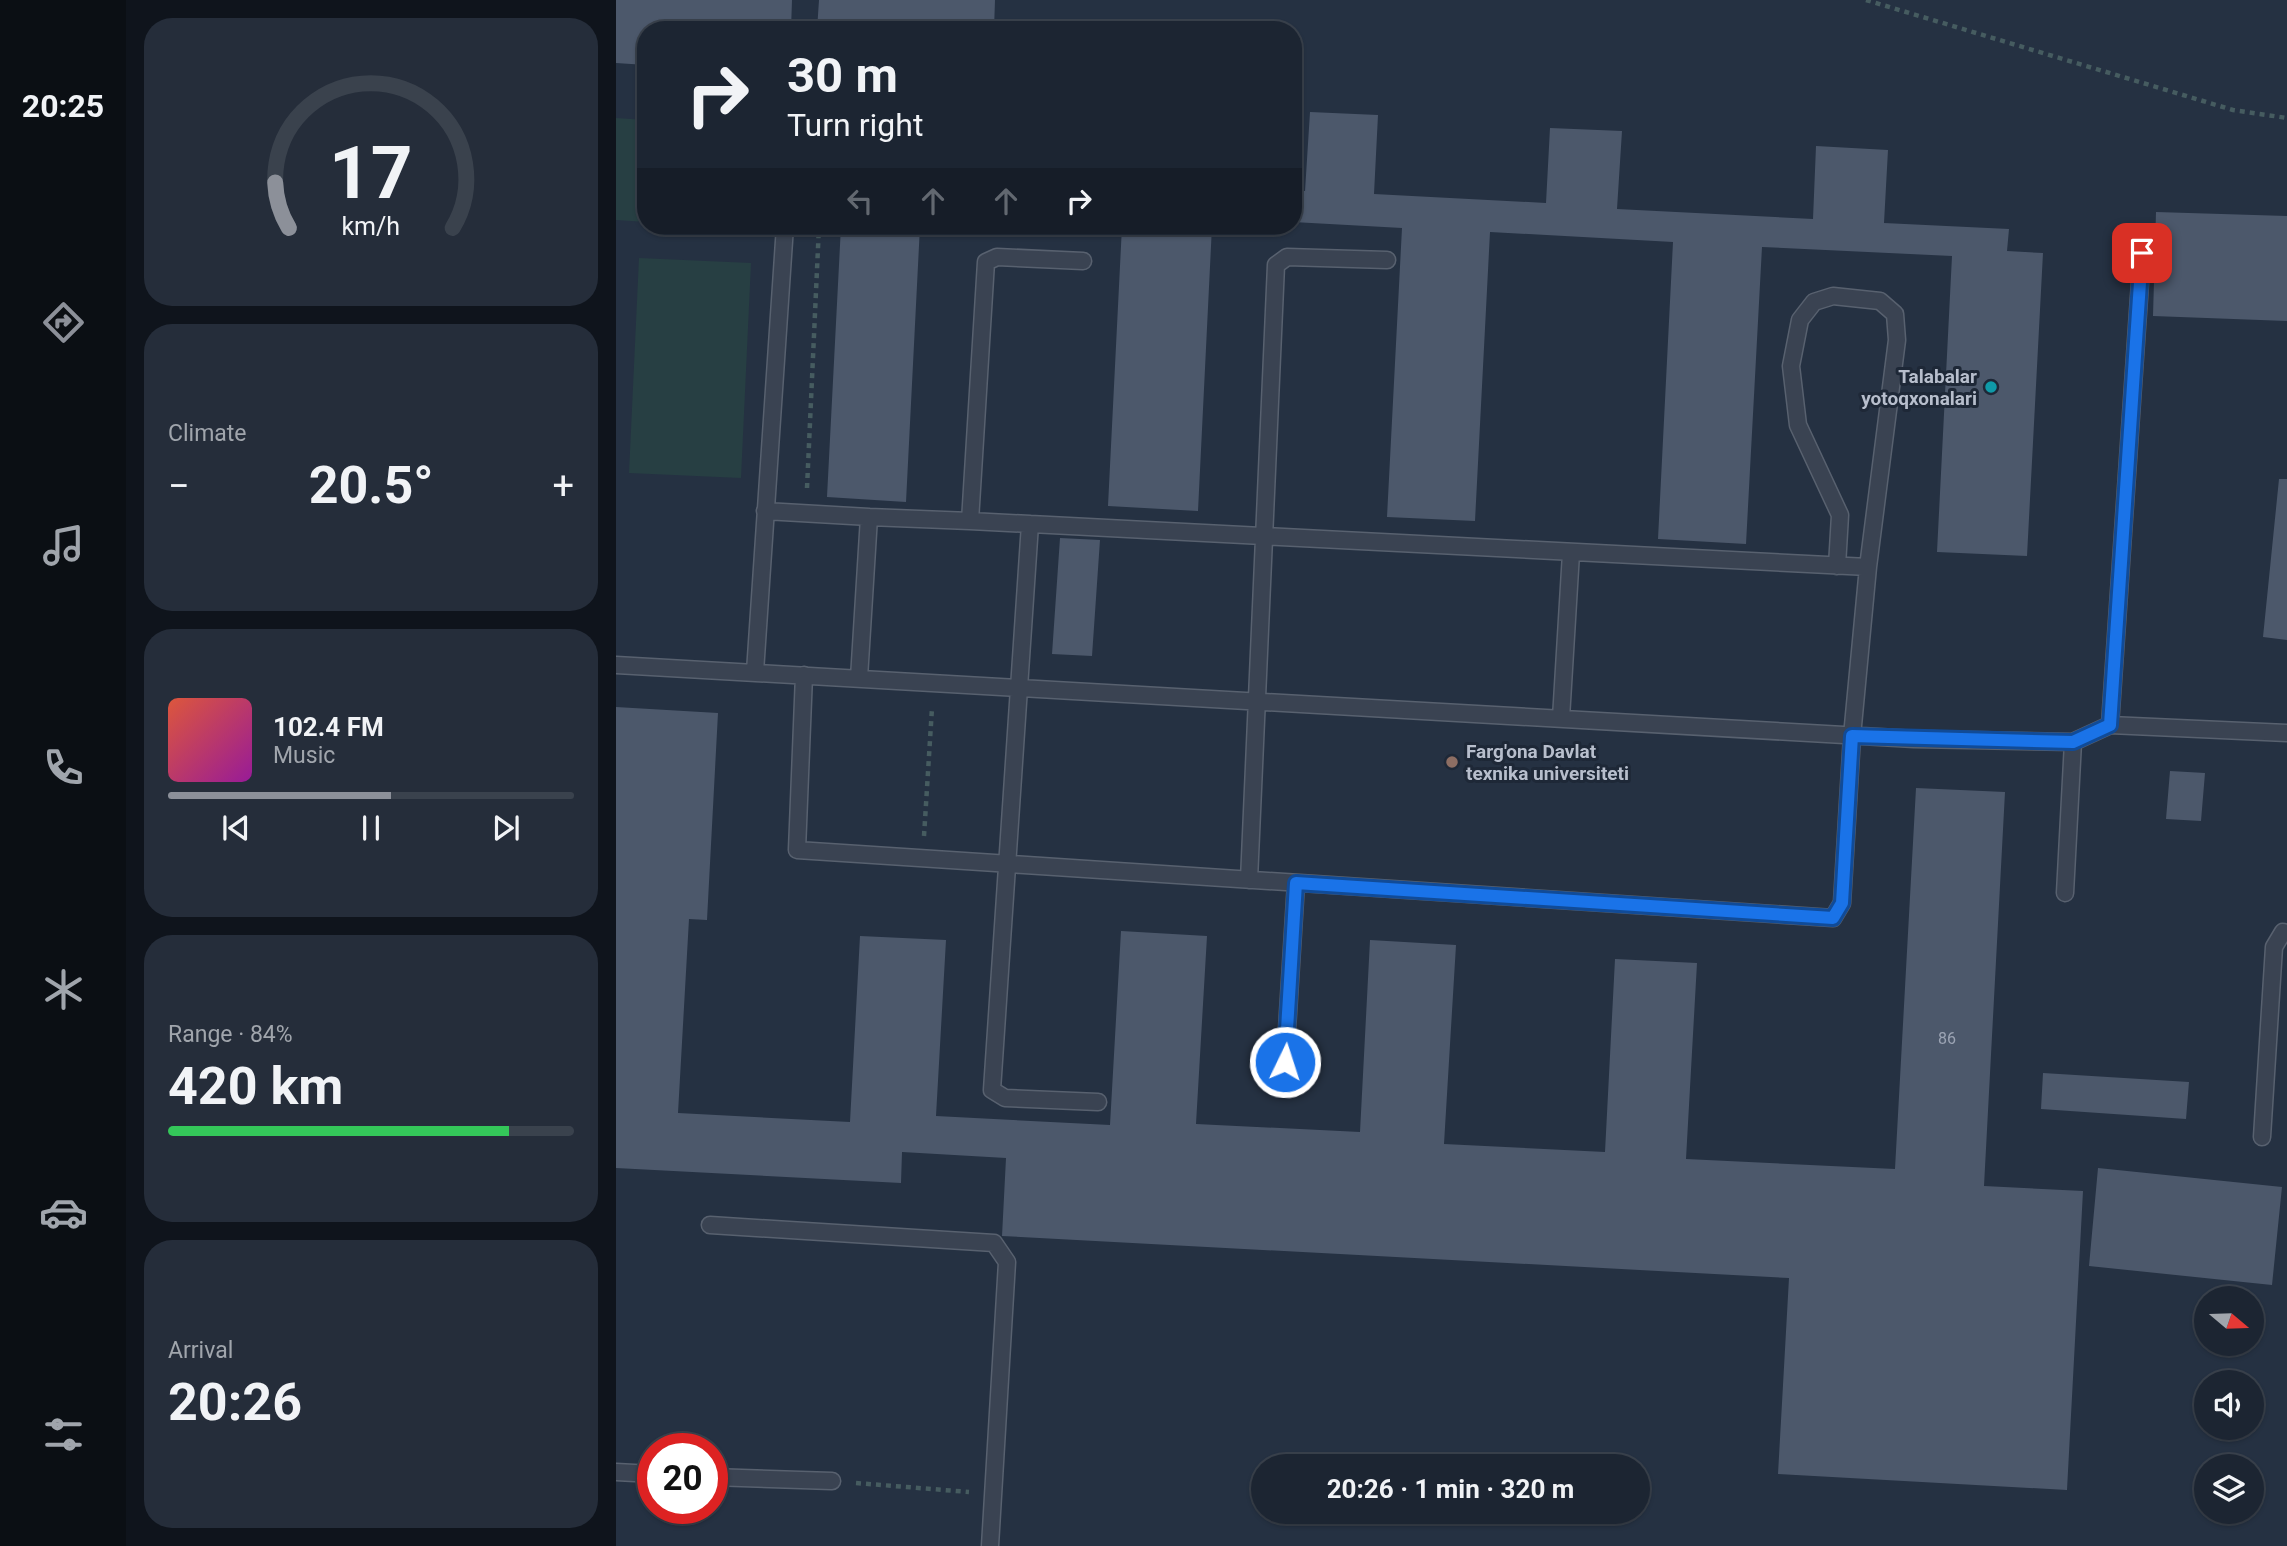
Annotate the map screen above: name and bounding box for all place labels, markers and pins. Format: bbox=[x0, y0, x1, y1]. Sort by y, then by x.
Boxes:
pin bbox=[2112, 223, 2172, 283]
place label: Talabalar yotoqxonalari bbox=[1861, 365, 1977, 410]
marker: Talabalar yotoqxonalari bbox=[1983, 379, 1999, 395]
place label: Farg'ona Davlat texnika universiteti bbox=[1466, 740, 1629, 785]
marker: Farg'ona Davlat texnika universiteti bbox=[1444, 754, 1460, 770]

